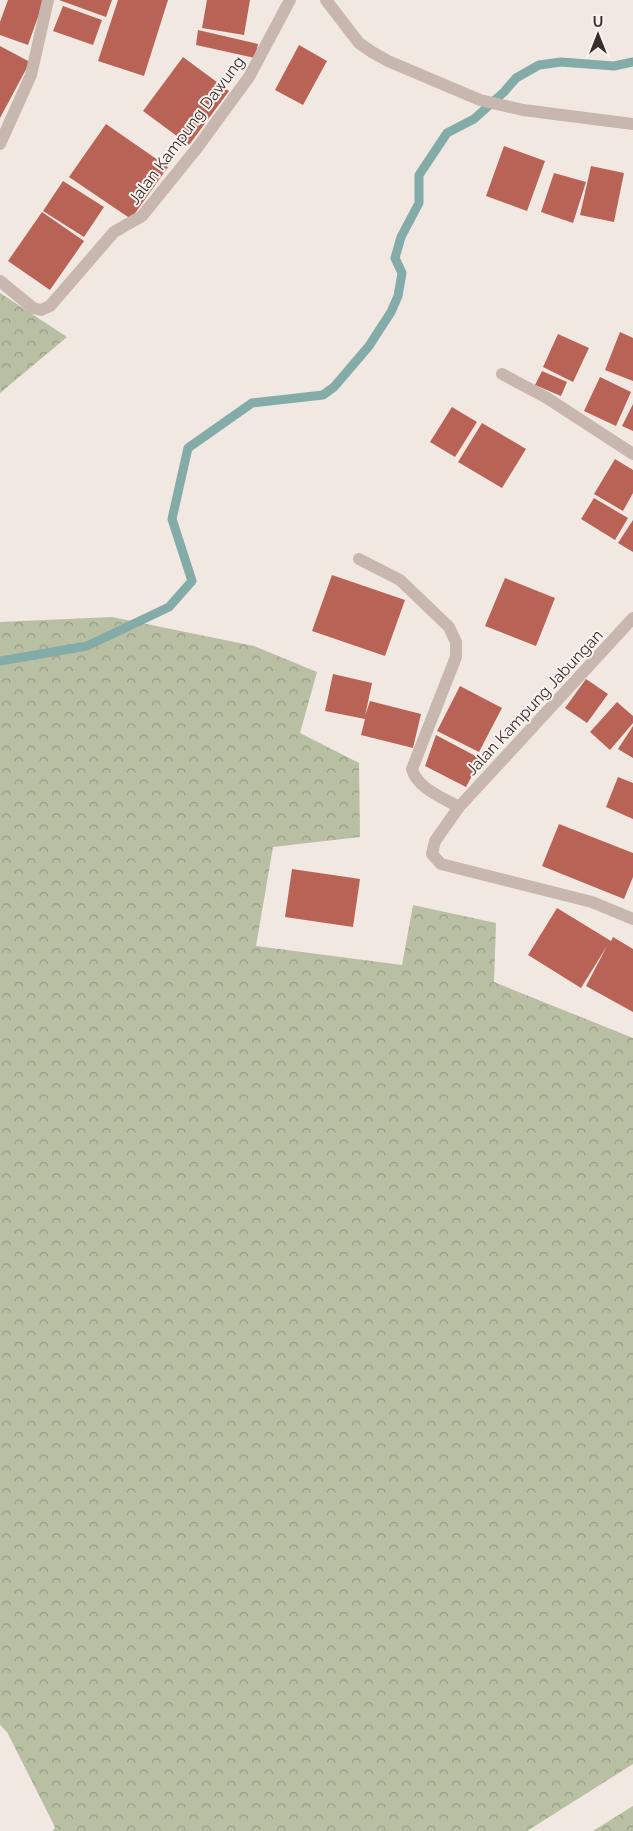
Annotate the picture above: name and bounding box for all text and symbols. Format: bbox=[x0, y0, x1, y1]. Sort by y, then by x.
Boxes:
north arrow bbox=[573, 10, 623, 60]
text: U bbox=[593, 14, 603, 30]
street label: Jalan Kampung Dawung bbox=[124, 52, 248, 208]
street label: Jalan Kampung Jabungan bbox=[462, 626, 607, 779]

